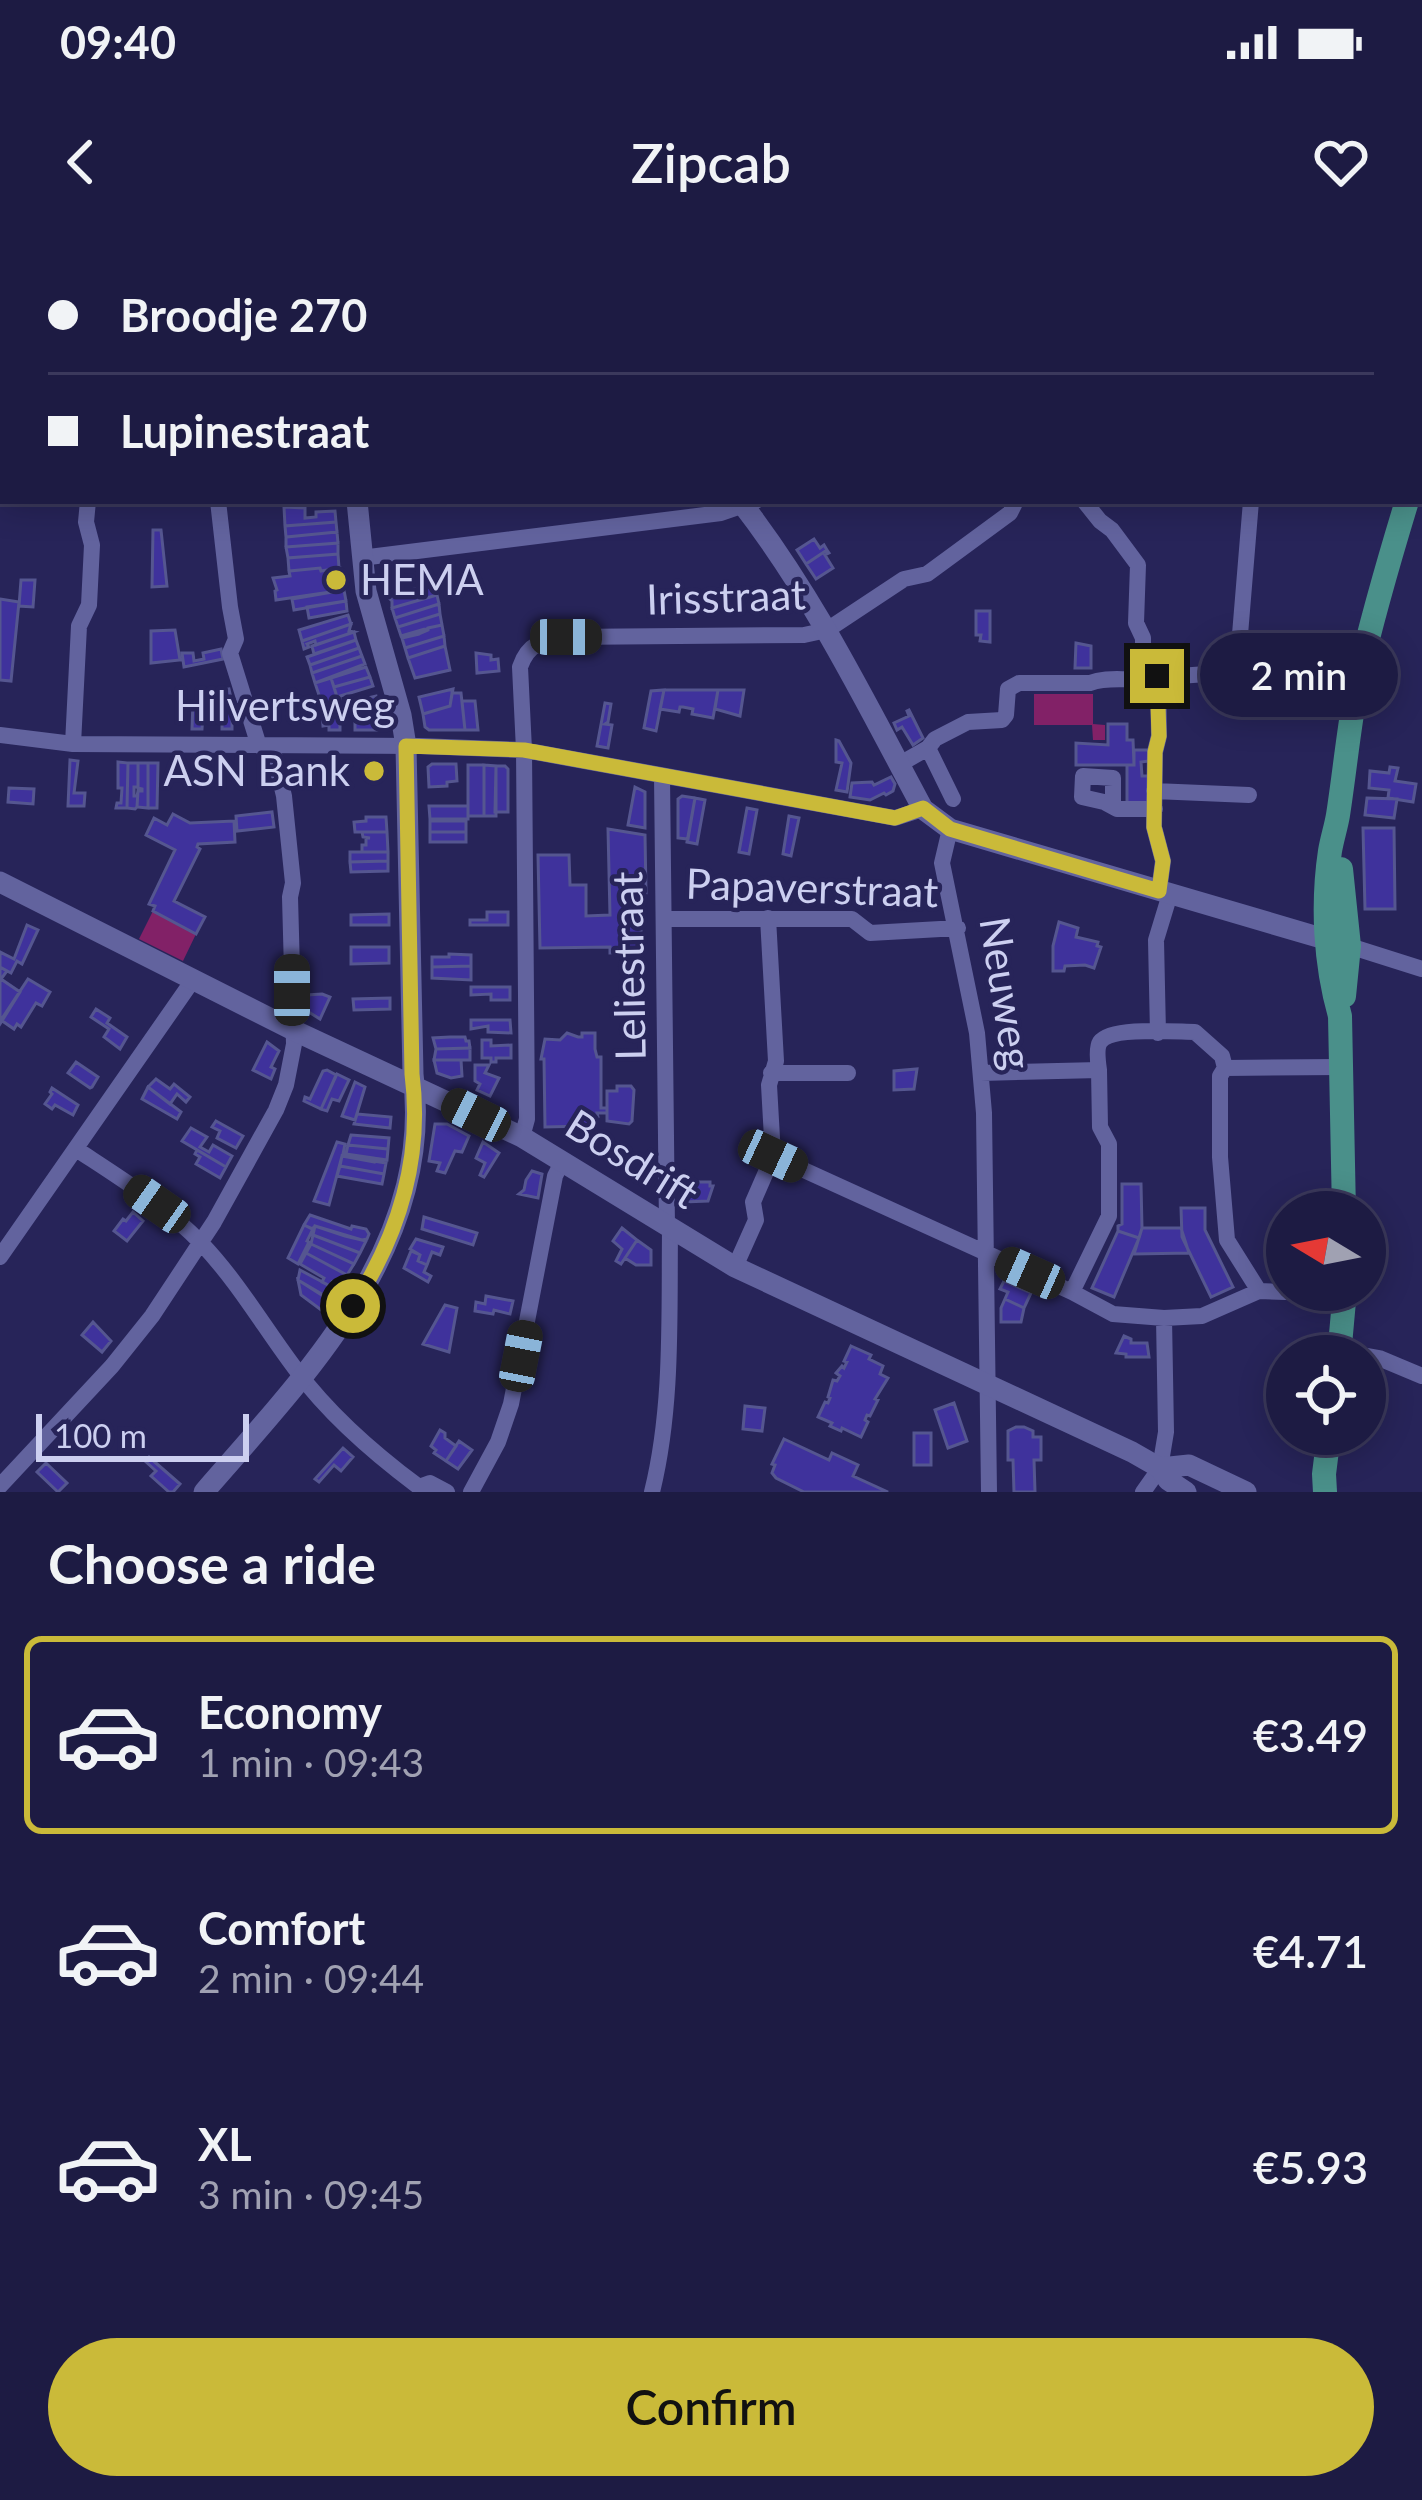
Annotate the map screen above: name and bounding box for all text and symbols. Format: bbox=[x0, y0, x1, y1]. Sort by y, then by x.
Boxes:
text: 09:40 bbox=[60, 15, 176, 69]
icon: back bbox=[48, 129, 114, 195]
icon: heart bbox=[1308, 129, 1374, 195]
text: Zipcab bbox=[631, 130, 791, 195]
text: Broodje 270 bbox=[120, 288, 367, 342]
text: Lupinestraat bbox=[120, 404, 369, 458]
place label: HEMA bbox=[360, 554, 484, 604]
marker: HEMA bbox=[323, 567, 349, 593]
street label: Irisstraat bbox=[645, 568, 807, 624]
car bbox=[530, 619, 602, 655]
callout: 2 min bbox=[1199, 634, 1397, 718]
route end bbox=[1130, 649, 1184, 703]
text: 2 min bbox=[1251, 652, 1347, 698]
street label: Hilvertsweg bbox=[175, 680, 395, 730]
place label: ASN Bank bbox=[163, 745, 351, 795]
marker: ASN Bank bbox=[361, 758, 387, 784]
street label: Papaverstraat bbox=[685, 858, 939, 916]
street label: Leliestraat bbox=[601, 871, 655, 1061]
street label: Neuweg bbox=[970, 913, 1044, 1073]
car bbox=[274, 954, 310, 1026]
car bbox=[436, 1083, 516, 1147]
street label: Bosdrift bbox=[557, 1098, 708, 1218]
car bbox=[733, 1124, 813, 1188]
car bbox=[117, 1169, 197, 1239]
north arrow bbox=[1266, 1191, 1386, 1311]
map controls bbox=[1266, 1191, 1386, 1455]
car bbox=[990, 1242, 1070, 1304]
route start bbox=[326, 1279, 380, 1333]
car bbox=[496, 1317, 546, 1395]
button: locate bbox=[1266, 1335, 1386, 1455]
scale bar bbox=[36, 1408, 249, 1461]
text: 100 m bbox=[54, 1415, 147, 1455]
text: Choose a ride bbox=[48, 1531, 376, 1596]
icon: car bbox=[54, 1681, 162, 1789]
text: Economy bbox=[198, 1685, 382, 1739]
text: €3.49 bbox=[1253, 1708, 1368, 1762]
text: 1 min · 09:43 bbox=[198, 1739, 424, 1785]
icon: car bbox=[54, 1897, 162, 2005]
text: Comfort bbox=[198, 1901, 365, 1955]
text: €4.71 bbox=[1253, 1924, 1368, 1978]
text: 2 min · 09:44 bbox=[198, 1955, 424, 2001]
icon: car bbox=[54, 2113, 162, 2221]
text: XL bbox=[198, 2117, 252, 2171]
text: €5.93 bbox=[1253, 2140, 1368, 2194]
text: 3 min · 09:45 bbox=[198, 2171, 424, 2217]
button: Confirm bbox=[48, 2338, 1374, 2476]

